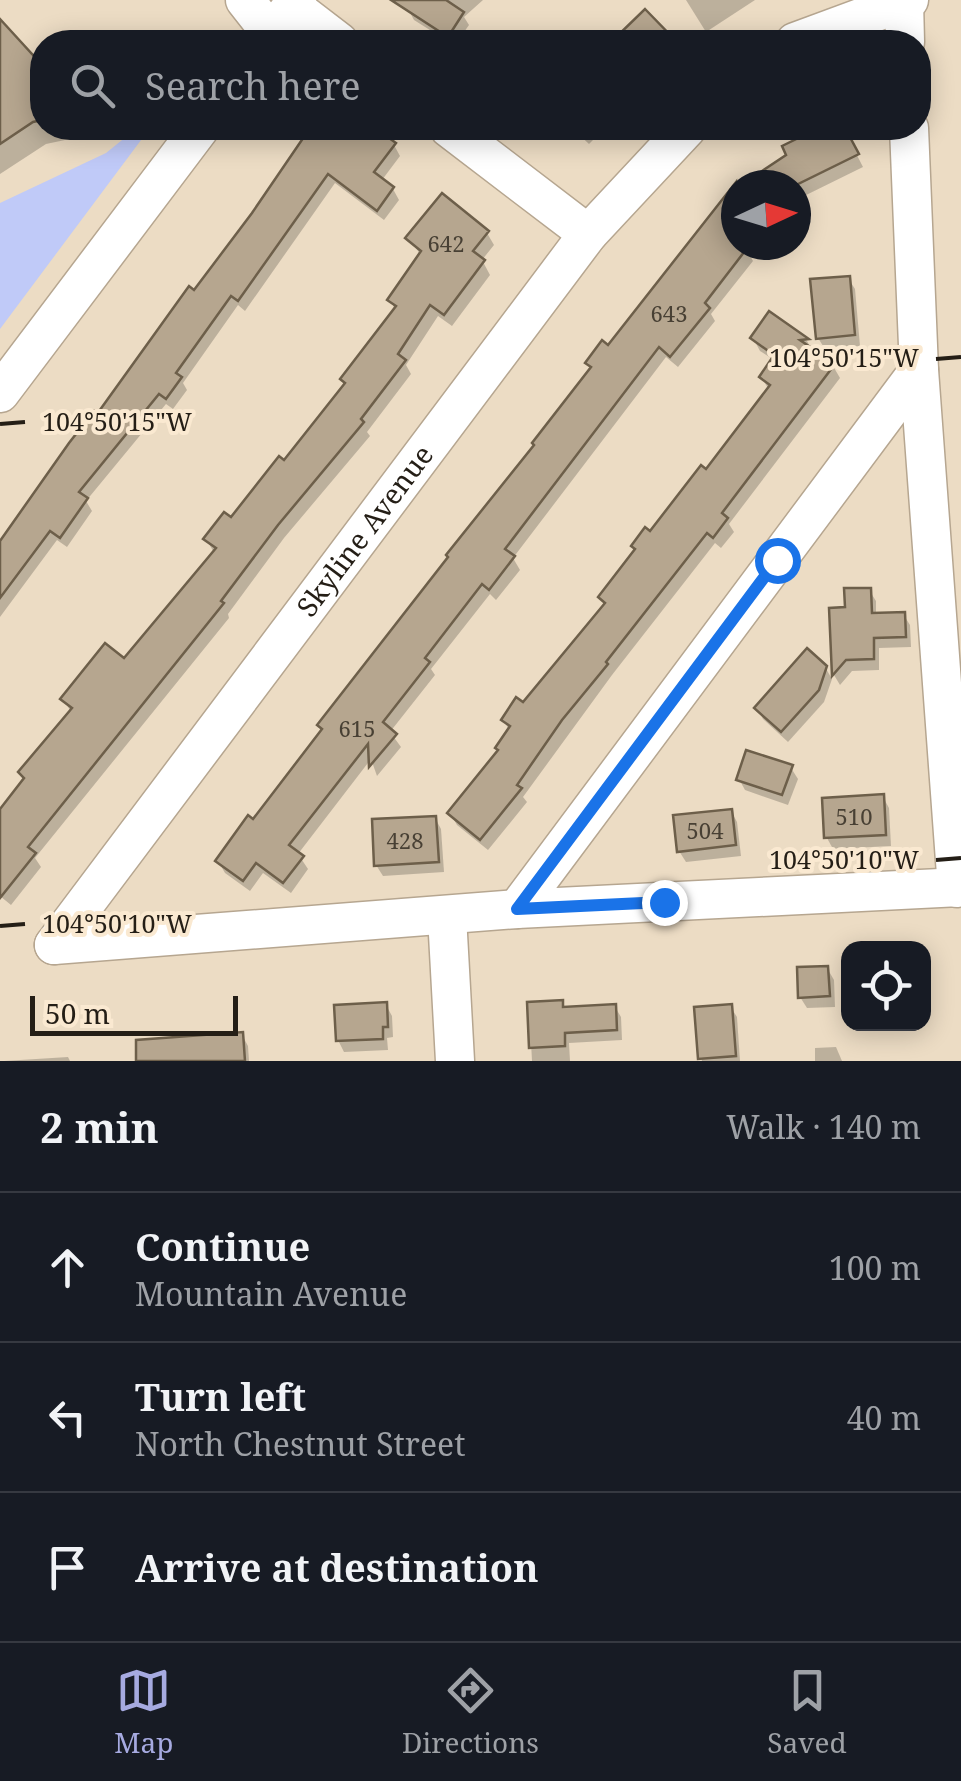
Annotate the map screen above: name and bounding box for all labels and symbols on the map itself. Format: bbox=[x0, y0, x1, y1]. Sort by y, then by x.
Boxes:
north arrow bbox=[721, 170, 811, 260]
house number: 642 bbox=[428, 228, 464, 258]
house number: 643 bbox=[651, 298, 687, 328]
text: 104°50'15"W bbox=[769, 340, 919, 374]
text: 104°50'15"W bbox=[42, 404, 192, 438]
street label: Skyline Avenue bbox=[287, 437, 441, 624]
route start bbox=[755, 538, 801, 584]
house number: 615 bbox=[339, 713, 375, 743]
house number: 510 bbox=[836, 801, 872, 831]
house number: 504 bbox=[687, 815, 723, 845]
house number: 428 bbox=[387, 825, 423, 855]
text: 104°50'10"W bbox=[769, 842, 919, 876]
route end bbox=[642, 880, 688, 926]
text: 104°50'10"W bbox=[42, 906, 192, 940]
scale bar bbox=[30, 991, 238, 1036]

